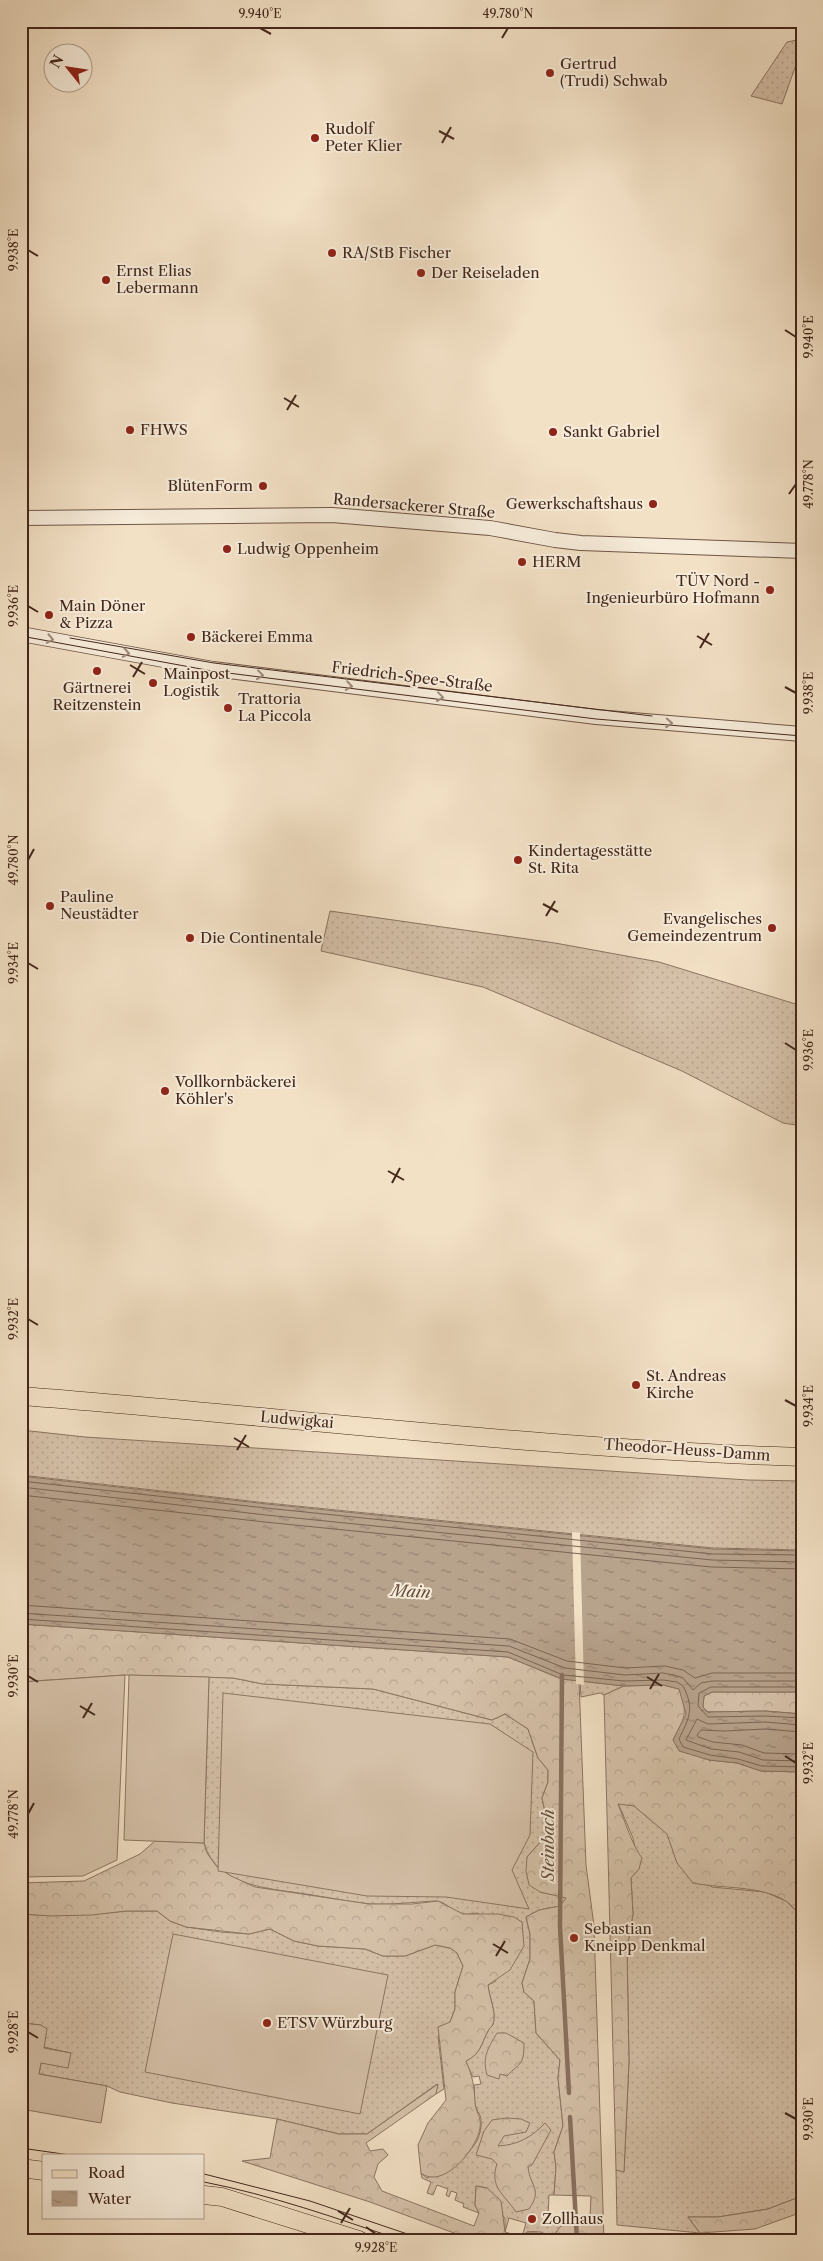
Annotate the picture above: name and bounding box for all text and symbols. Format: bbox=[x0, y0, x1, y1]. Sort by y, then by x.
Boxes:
text: 9.940°E bbox=[238, 6, 282, 21]
text: 49.780°N bbox=[483, 6, 534, 21]
north arrow bbox=[42, 42, 92, 92]
text: N bbox=[46, 52, 68, 71]
place label: Gertrud (Trudi) Schwab bbox=[560, 54, 668, 90]
marker: Gertrud (Trudi) Schwab bbox=[544, 67, 556, 79]
place label: Rudolf Peter Klier bbox=[325, 119, 403, 155]
marker: Rudolf Peter Klier bbox=[309, 132, 321, 144]
text: 9.938°E bbox=[6, 229, 21, 271]
place label: RA/StB Fischer bbox=[342, 243, 452, 262]
marker: RA/StB Fischer bbox=[326, 247, 338, 259]
place label: Ernst Elias Lebermann bbox=[116, 261, 199, 297]
place label: Der Reiseladen bbox=[431, 263, 540, 282]
marker: Der Reiseladen bbox=[415, 267, 427, 279]
marker: Ernst Elias Lebermann bbox=[100, 274, 112, 286]
text: 9.940°E bbox=[801, 315, 816, 359]
place label: FHWS bbox=[140, 420, 188, 439]
place label: Sankt Gabriel bbox=[563, 422, 660, 441]
marker: FHWS bbox=[124, 424, 136, 436]
marker: Sankt Gabriel bbox=[547, 426, 559, 438]
text: 49.778°N bbox=[801, 459, 816, 509]
place label: BlütenForm bbox=[167, 476, 253, 495]
marker: BlütenForm bbox=[257, 480, 269, 492]
street label: Randersackerer Straße bbox=[332, 489, 496, 522]
place label: Gewerkschaftshaus bbox=[506, 494, 643, 513]
marker: Gewerkschaftshaus bbox=[647, 498, 659, 510]
place label: Ludwig Oppenheim bbox=[237, 539, 379, 558]
marker: Ludwig Oppenheim bbox=[221, 543, 233, 555]
place label: HERM bbox=[532, 552, 581, 571]
marker: HERM bbox=[516, 556, 528, 568]
place label: TÜV Nord - Ingenieurbüro Hofmann bbox=[586, 571, 761, 607]
marker: TÜV Nord - Ingenieurbüro Hofmann bbox=[764, 584, 776, 596]
text: 9.936°E bbox=[6, 585, 21, 627]
place label: Main Döner & Pizza bbox=[59, 596, 146, 632]
marker: Main Döner & Pizza bbox=[43, 609, 55, 621]
place label: Bäckerei Emma bbox=[201, 627, 313, 646]
marker: Bäckerei Emma bbox=[185, 631, 197, 643]
one-way arrow bbox=[45, 634, 54, 644]
one-way arrow bbox=[122, 648, 131, 658]
street label: Friedrich-Spee-Straße bbox=[330, 657, 494, 696]
place label: Mainpost Logistik bbox=[163, 664, 231, 700]
marker: Gärtnerei Reitzenstein bbox=[91, 665, 103, 677]
one-way arrow bbox=[256, 669, 264, 680]
text: 9.938°E bbox=[801, 672, 816, 714]
marker: Mainpost Logistik bbox=[147, 677, 159, 689]
place label: Gärtnerei Reitzenstein bbox=[53, 678, 142, 714]
one-way arrow bbox=[345, 680, 353, 691]
place label: Trattoria La Piccola bbox=[238, 689, 311, 725]
one-way arrow bbox=[436, 692, 444, 702]
marker: Trattoria La Piccola bbox=[222, 702, 234, 714]
one-way arrow bbox=[665, 717, 673, 728]
text: 49.780°N bbox=[6, 834, 21, 885]
place label: Kindertagesstätte St. Rita bbox=[528, 841, 652, 877]
marker: Kindertagesstätte St. Rita bbox=[512, 854, 524, 866]
place label: Pauline Neustädter bbox=[60, 887, 139, 923]
marker: Pauline Neustädter bbox=[44, 900, 56, 912]
place label: Evangelisches Gemeindezentrum bbox=[627, 909, 762, 945]
marker: Evangelisches Gemeindezentrum bbox=[766, 922, 778, 934]
place label: Die Continentale bbox=[200, 928, 322, 947]
marker: Die Continentale bbox=[184, 932, 196, 944]
text: 9.934°E bbox=[6, 942, 21, 984]
text: 9.936°E bbox=[801, 1029, 816, 1071]
place label: Vollkornbäckerei Köhler's bbox=[174, 1072, 296, 1108]
marker: Vollkornbäckerei Köhler's bbox=[159, 1085, 171, 1097]
text: 9.932°E bbox=[6, 1298, 21, 1340]
place label: St. Andreas Kirche bbox=[646, 1366, 726, 1402]
marker: St. Andreas Kirche bbox=[630, 1379, 642, 1391]
text: 9.934°E bbox=[801, 1385, 816, 1427]
street label: Ludwigkai bbox=[259, 1407, 335, 1432]
street label: Theodor-Heuss-Damm bbox=[603, 1434, 771, 1465]
water label: Main bbox=[389, 1580, 431, 1602]
text: 9.930°E bbox=[6, 1655, 21, 1697]
text: 9.932°E bbox=[801, 1742, 816, 1784]
text: 49.778°N bbox=[6, 1789, 21, 1839]
water label: Steinbach bbox=[538, 1809, 558, 1882]
place label: Sebastian Kneipp Denkmal bbox=[584, 1919, 706, 1955]
marker: Sebastian Kneipp Denkmal bbox=[568, 1932, 580, 1944]
text: 9.928°E bbox=[6, 2011, 21, 2053]
place label: ETSV Würzburg bbox=[277, 2013, 392, 2032]
marker: ETSV Würzburg bbox=[261, 2017, 273, 2029]
text: 9.930°E bbox=[801, 2098, 816, 2140]
legend bbox=[42, 2154, 205, 2218]
text: Road bbox=[88, 2163, 125, 2182]
text: Water bbox=[87, 2189, 132, 2208]
place label: Zollhaus bbox=[542, 2209, 603, 2228]
marker: Zollhaus bbox=[526, 2213, 538, 2225]
text: 9.928°E bbox=[355, 2240, 397, 2255]

